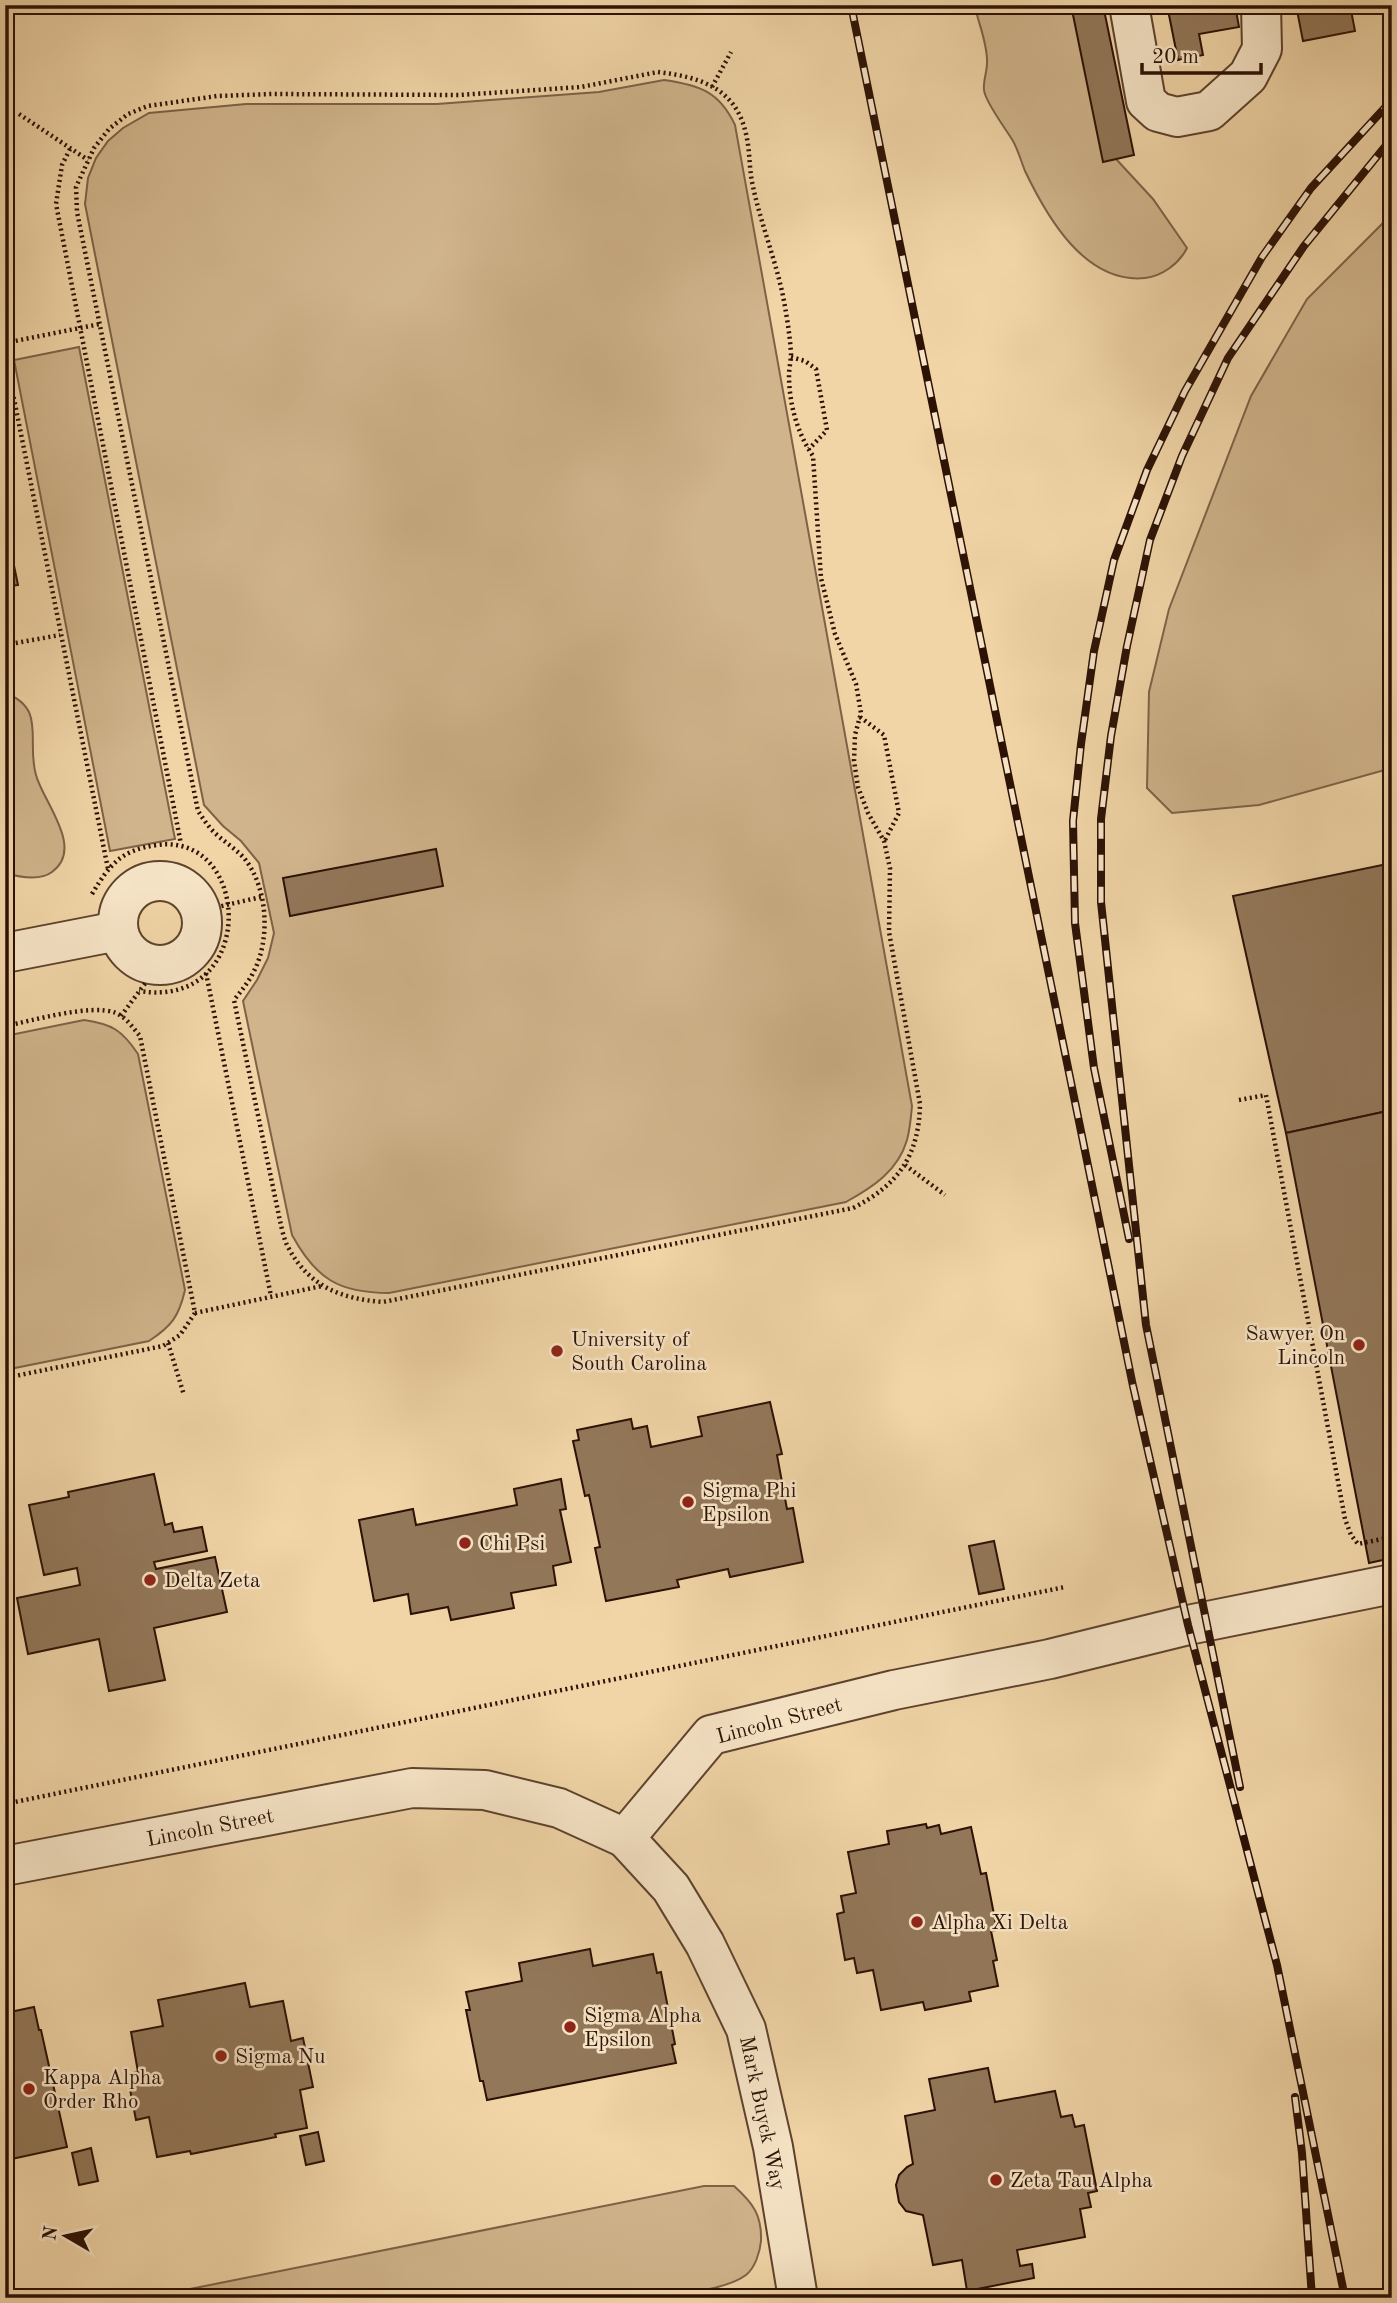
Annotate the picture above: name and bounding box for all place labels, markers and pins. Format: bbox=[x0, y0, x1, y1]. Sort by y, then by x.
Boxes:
place label: Sawyer On Lincoln bbox=[1246, 1324, 1345, 1369]
place label: University of South Carolina bbox=[571, 1330, 707, 1375]
marker: Sawyer On Lincoln bbox=[1351, 1337, 1367, 1353]
marker: University of South Carolina bbox=[549, 1343, 565, 1359]
place label: Sigma Phi Epsilon bbox=[702, 1481, 796, 1526]
marker: Sigma Phi Epsilon bbox=[680, 1494, 696, 1510]
place label: Chi Psi bbox=[479, 1534, 545, 1555]
marker: Chi Psi bbox=[457, 1535, 473, 1551]
place label: Delta Zeta bbox=[164, 1571, 260, 1592]
marker: Delta Zeta bbox=[142, 1572, 158, 1588]
place label: Alpha Xi Delta bbox=[931, 1913, 1068, 1934]
marker: Alpha Xi Delta bbox=[909, 1914, 925, 1930]
place label: Sigma Alpha Epsilon bbox=[584, 2006, 701, 2051]
marker: Sigma Alpha Epsilon bbox=[562, 2019, 578, 2035]
place label: Sigma Nu bbox=[235, 2047, 325, 2068]
marker: Sigma Nu bbox=[213, 2048, 229, 2064]
place label: Kappa Alpha Order Rho bbox=[43, 2068, 162, 2113]
marker: Kappa Alpha Order Rho bbox=[21, 2081, 37, 2097]
place label: Zeta Tau Alpha bbox=[1010, 2171, 1153, 2192]
marker: Zeta Tau Alpha bbox=[988, 2172, 1004, 2188]

